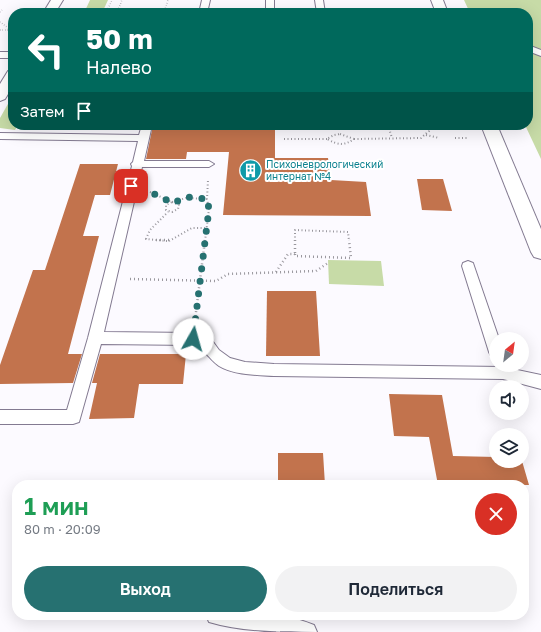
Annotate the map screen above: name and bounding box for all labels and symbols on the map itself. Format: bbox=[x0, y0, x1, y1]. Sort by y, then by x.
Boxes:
building icon: Психоневрологический интернат №4 bbox=[238, 157, 264, 183]
place label: Психоневрологический интернат №4 bbox=[266, 158, 383, 182]
pin bbox=[114, 169, 148, 203]
position arrow bbox=[172, 318, 214, 360]
north arrow bbox=[489, 332, 529, 372]

